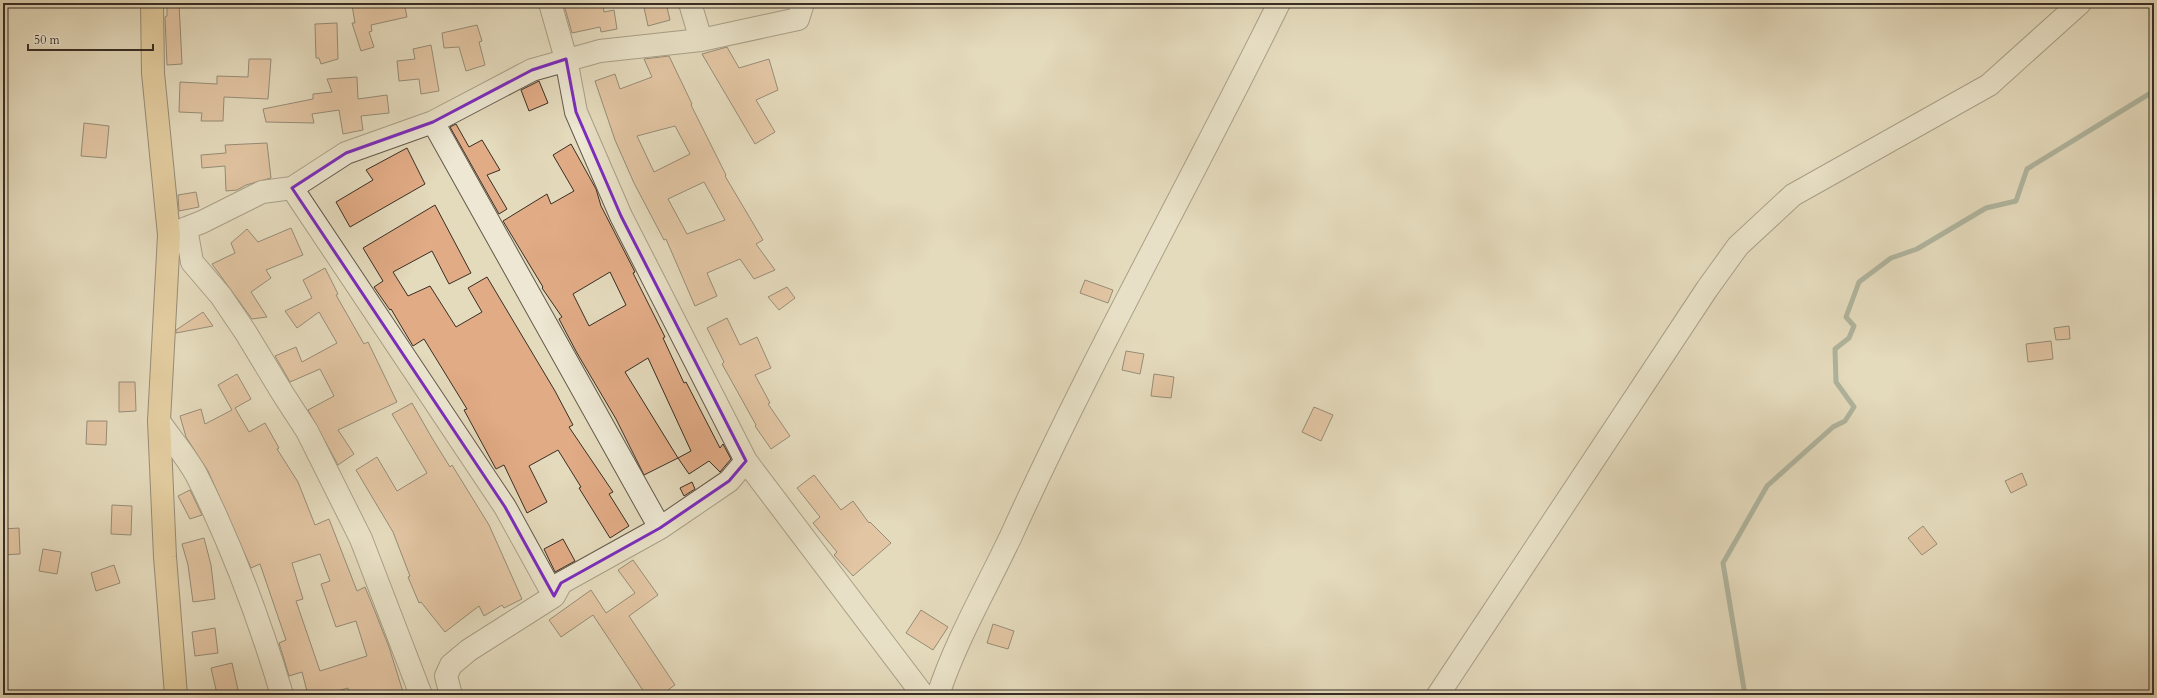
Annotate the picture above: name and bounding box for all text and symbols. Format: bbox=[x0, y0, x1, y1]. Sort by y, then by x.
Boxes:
scale bar bbox=[28, 26, 153, 52]
text: 50 m bbox=[34, 32, 61, 48]

